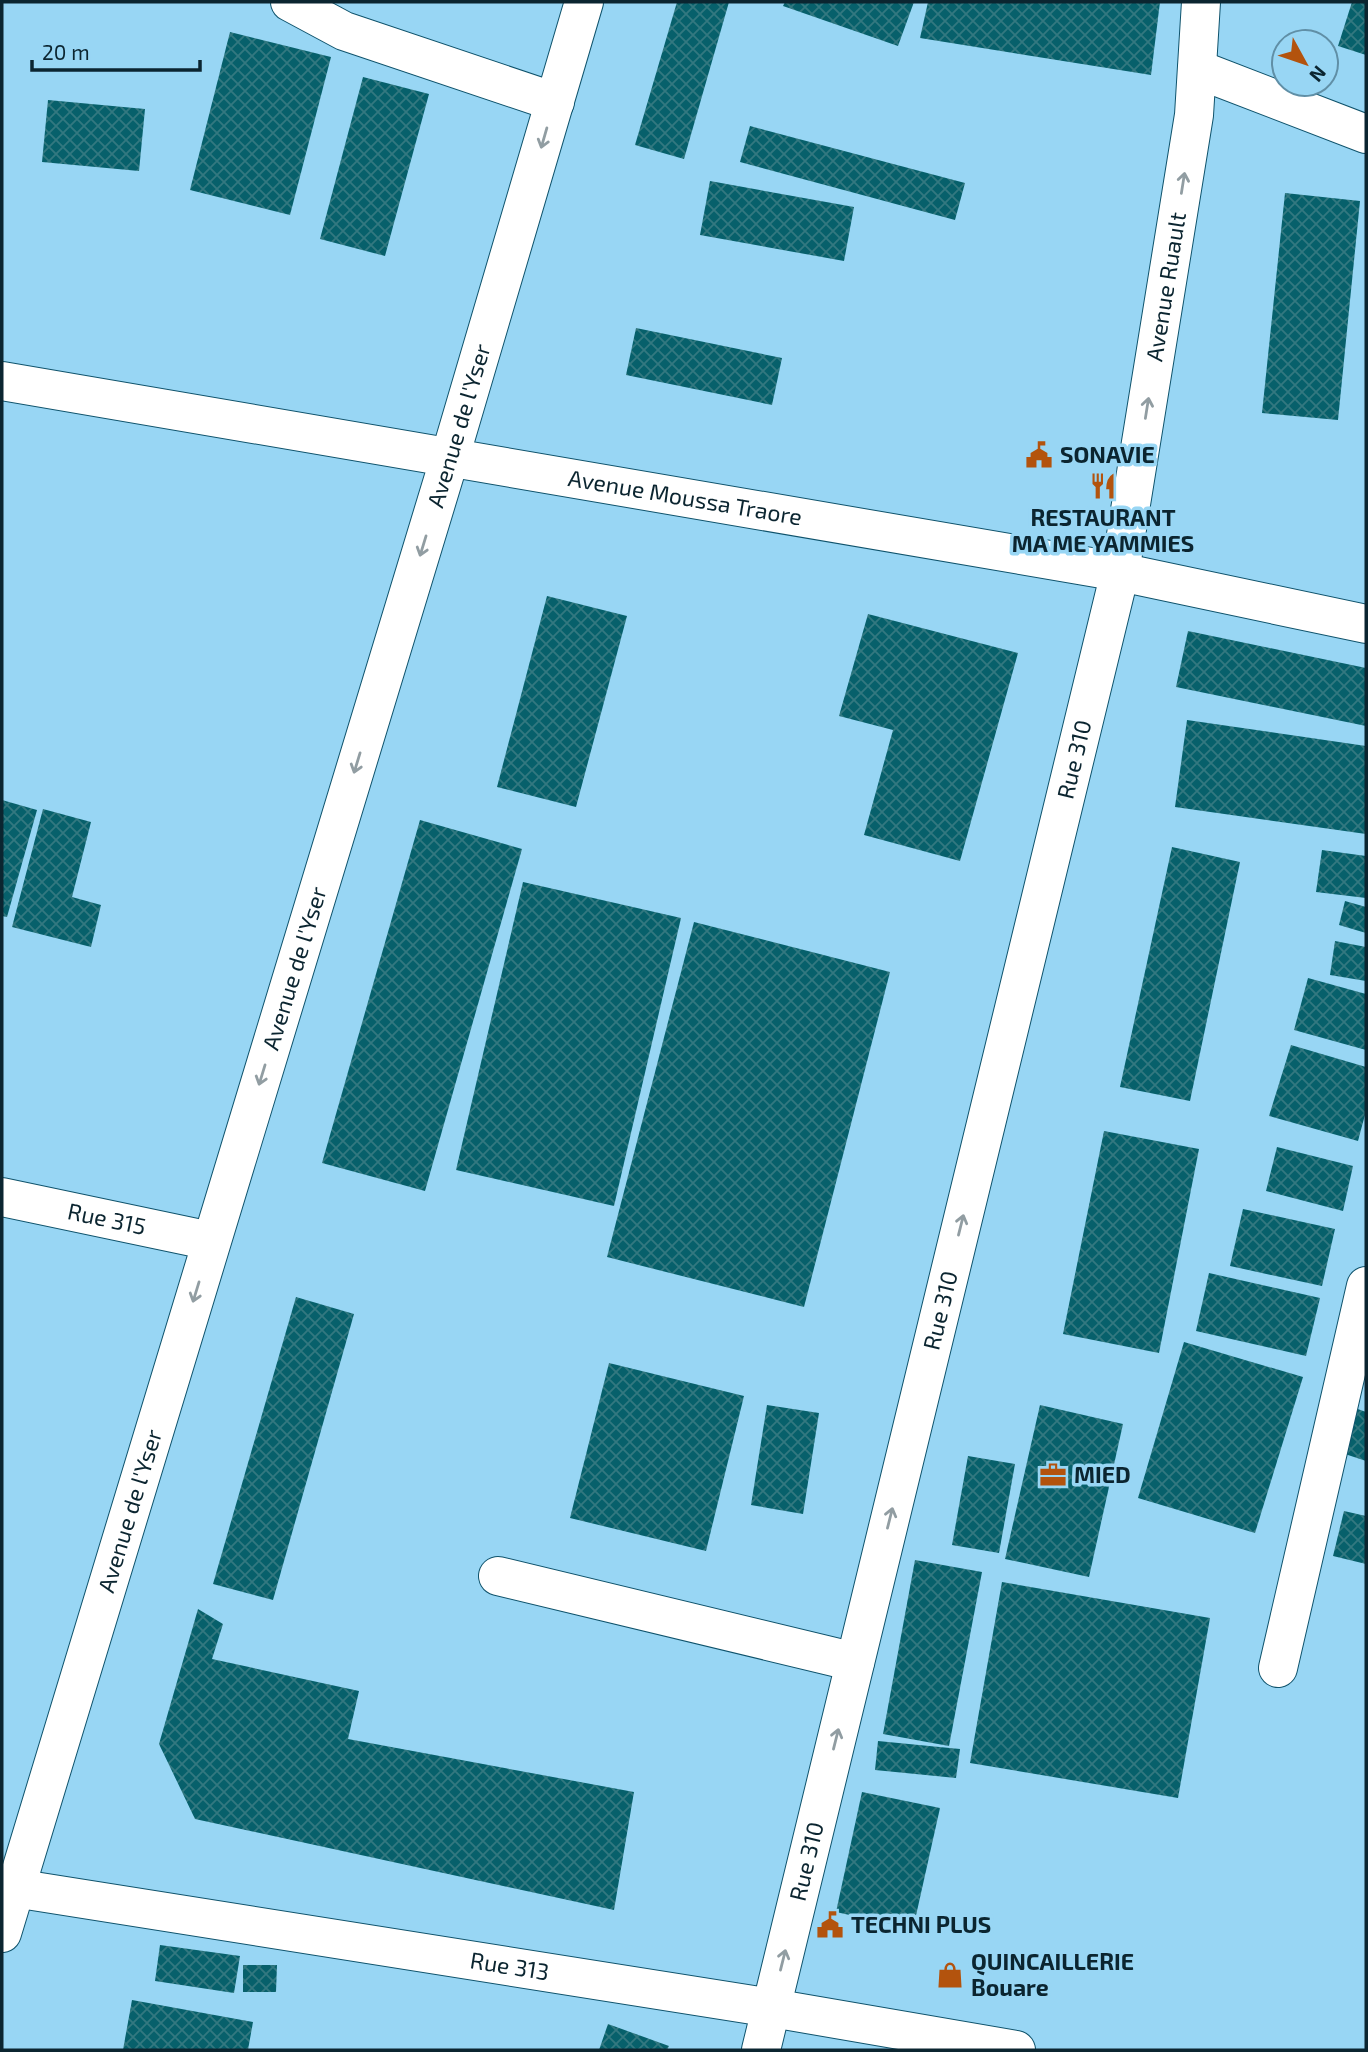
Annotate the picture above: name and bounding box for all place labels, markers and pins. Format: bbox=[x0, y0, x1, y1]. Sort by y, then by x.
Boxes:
public building icon: SONAVIE bbox=[1024, 440, 1054, 470]
place label: SONAVIE bbox=[1060, 440, 1155, 468]
restaurant icon: RESTAURANT MA ME YAMMIES bbox=[1088, 471, 1118, 501]
place label: RESTAURANT MA ME YAMMIES bbox=[1012, 503, 1194, 557]
office icon: MIED bbox=[1038, 1460, 1068, 1490]
place label: MIED bbox=[1074, 1460, 1131, 1488]
public building icon: TECHNI PLUS bbox=[815, 1910, 845, 1940]
place label: TECHNI PLUS bbox=[851, 1910, 991, 1938]
place label: QUINCAILLERIE Bouare bbox=[971, 1947, 1134, 2001]
shop icon: QUINCAILLERIE Bouare bbox=[935, 1960, 965, 1990]

